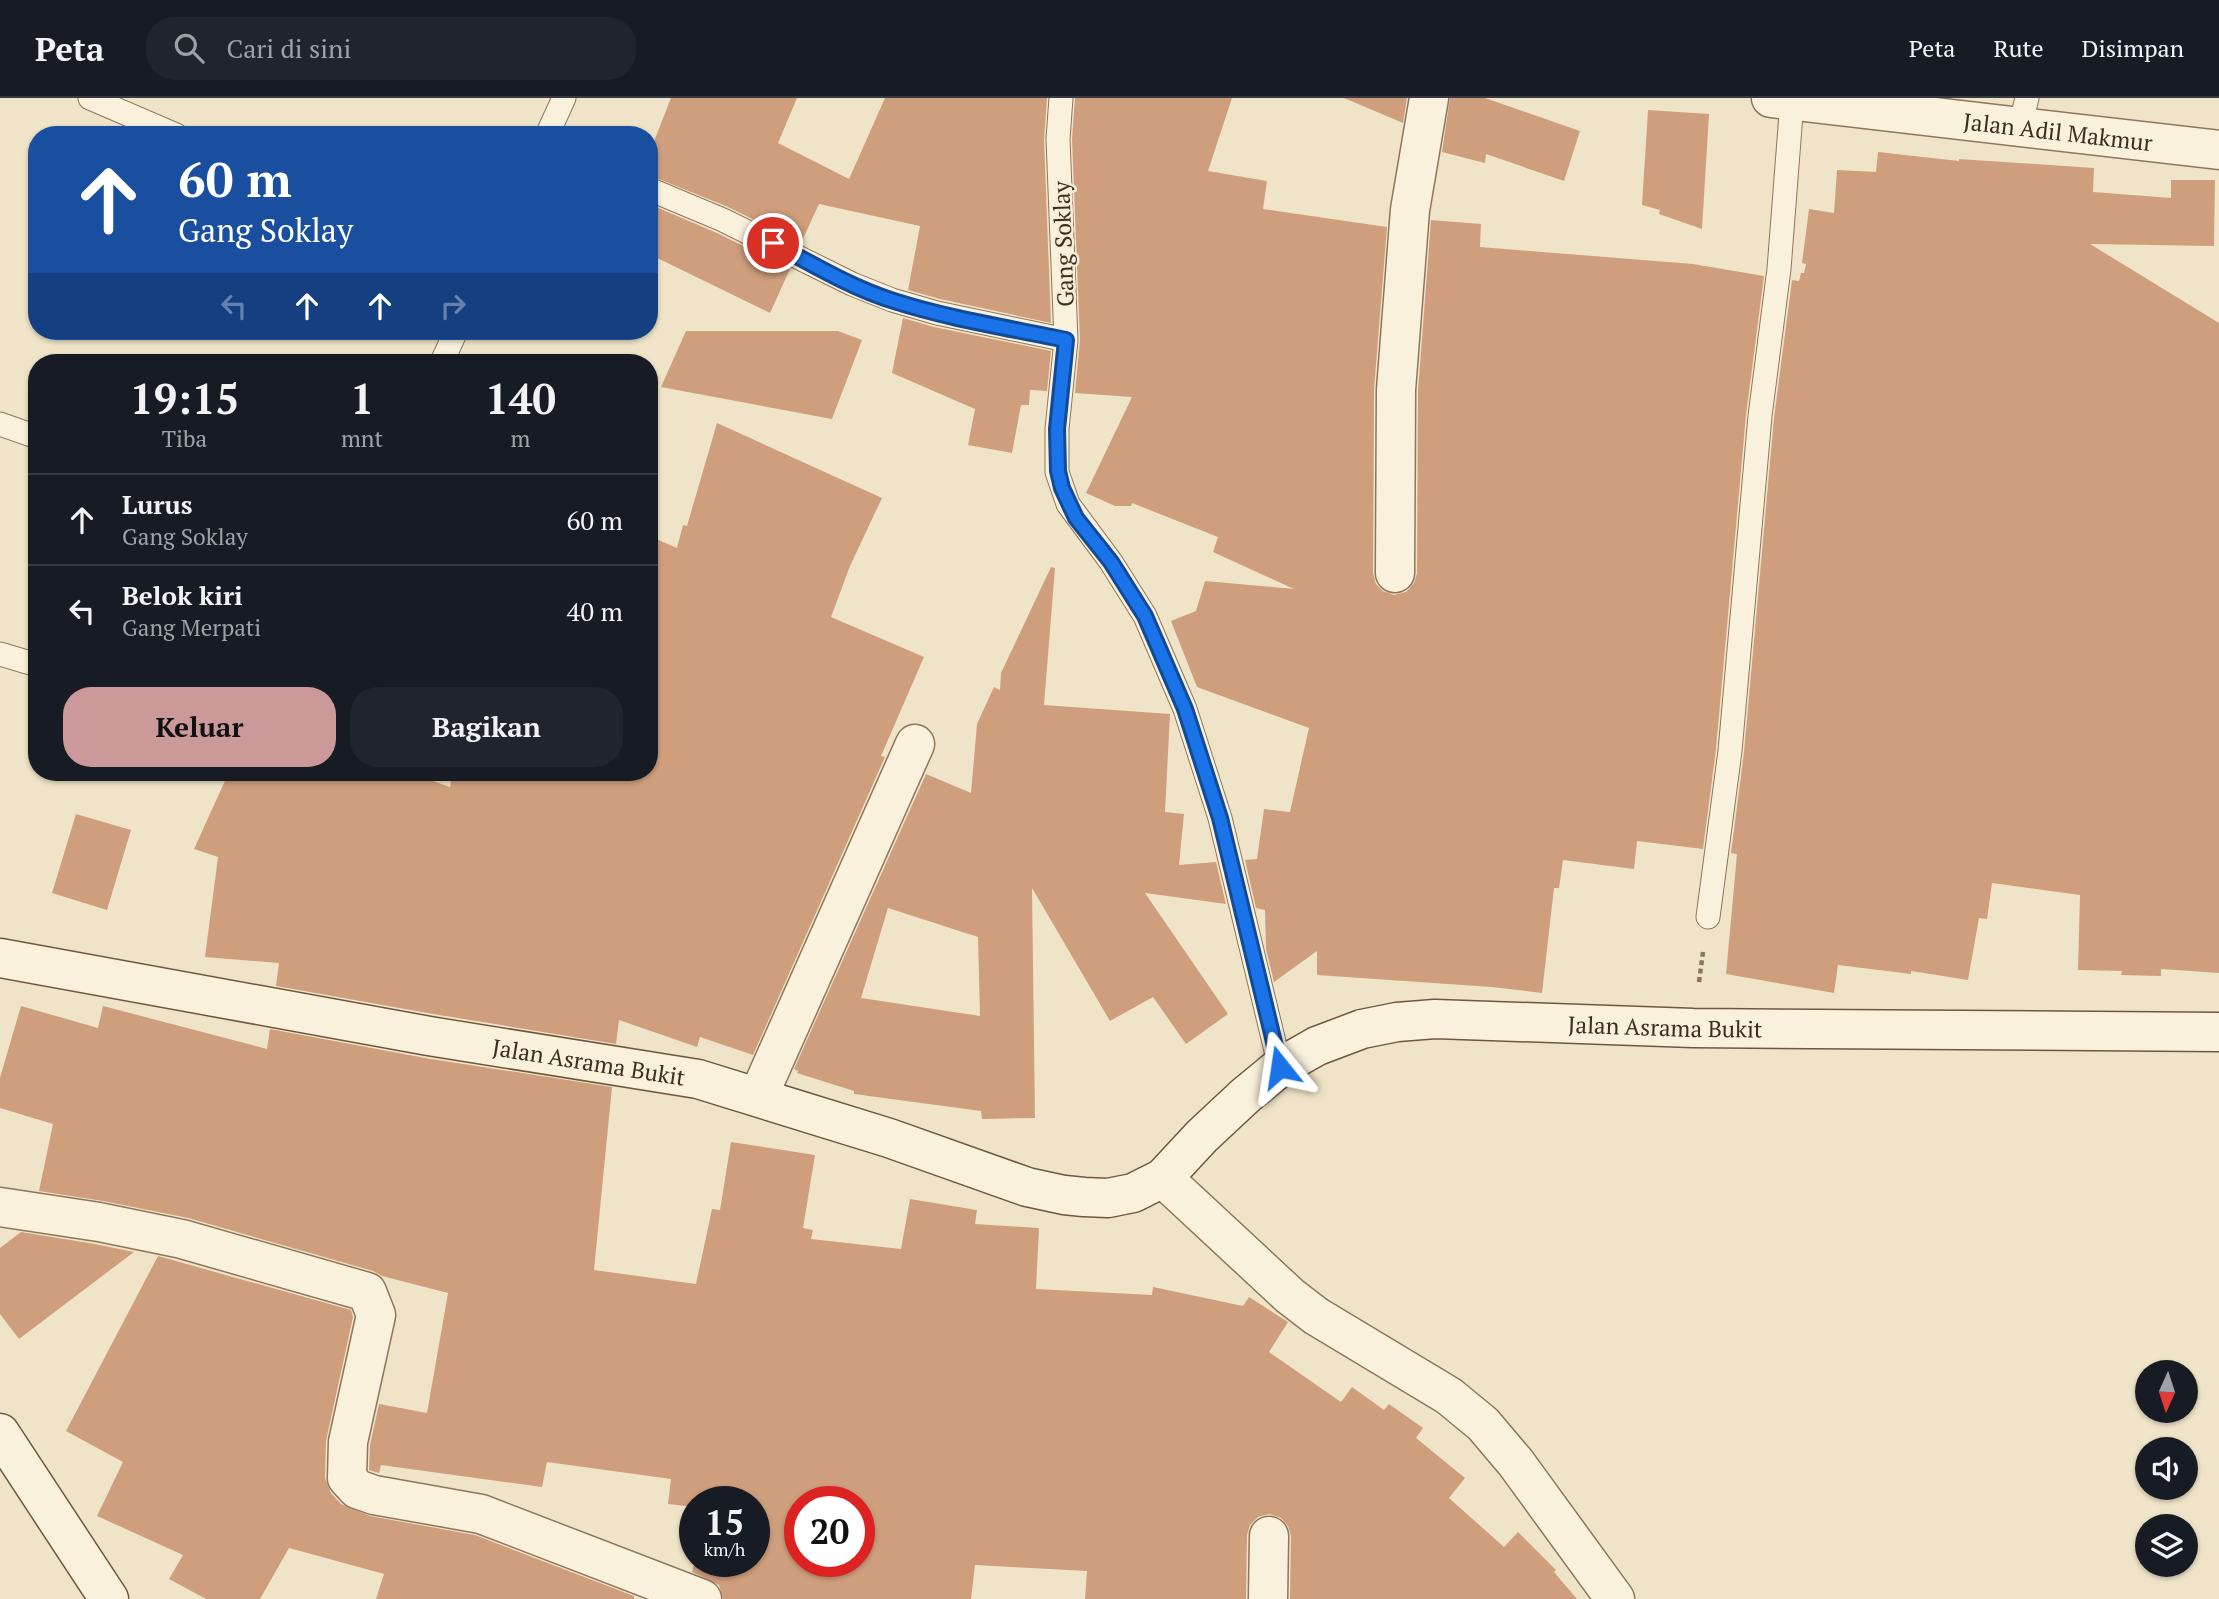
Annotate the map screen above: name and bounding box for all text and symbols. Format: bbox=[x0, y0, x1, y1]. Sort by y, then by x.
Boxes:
search box bbox=[146, 17, 636, 80]
text: Peta bbox=[35, 27, 104, 70]
icon: search bbox=[170, 29, 208, 67]
text: Cari di sini bbox=[226, 31, 351, 65]
text: Peta bbox=[1909, 32, 1955, 64]
text: Rute bbox=[1993, 32, 2043, 64]
text: Disimpan bbox=[2081, 32, 2184, 64]
street label: Jalan Adil Makmur bbox=[1962, 105, 2154, 158]
text: 60 m bbox=[178, 146, 292, 211]
icon: ahead bbox=[63, 154, 154, 245]
street label: Gang Soklay bbox=[1045, 180, 1081, 307]
text: Gang Soklay bbox=[178, 209, 353, 251]
pin bbox=[743, 213, 803, 273]
icon: arrive bbox=[754, 224, 792, 262]
icon: left bbox=[215, 287, 253, 325]
icon: ahead bbox=[288, 287, 326, 325]
icon: ahead bbox=[361, 287, 399, 325]
icon: right bbox=[434, 287, 472, 325]
text: 19:15 bbox=[130, 370, 239, 426]
text: 1 bbox=[350, 370, 374, 426]
text: 140 bbox=[485, 370, 556, 426]
text: Tiba bbox=[162, 423, 207, 454]
text: mnt bbox=[341, 423, 383, 454]
text: m bbox=[511, 423, 530, 454]
text: Lurus bbox=[122, 487, 192, 521]
icon: ahead bbox=[63, 501, 101, 539]
text: 60 m bbox=[567, 503, 623, 537]
text: Gang Soklay bbox=[122, 521, 248, 552]
text: Belok kiri bbox=[122, 578, 243, 612]
icon: left bbox=[63, 592, 101, 630]
text: 40 m bbox=[567, 594, 623, 628]
text: Gang Merpati bbox=[122, 612, 261, 643]
button: Keluar bbox=[63, 687, 336, 767]
button: Bagikan bbox=[350, 687, 623, 767]
street label: Jalan Asrama Bukit bbox=[1567, 1008, 1763, 1044]
position arrow bbox=[1243, 1030, 1317, 1104]
street label: Jalan Asrama Bukit bbox=[490, 1031, 688, 1092]
north arrow bbox=[2135, 1360, 2198, 1423]
map controls bbox=[2135, 1360, 2198, 1577]
button: sound bbox=[2135, 1437, 2198, 1500]
speed limit sign: 20 bbox=[784, 1486, 875, 1577]
text: 15 bbox=[705, 1499, 744, 1545]
button: layers bbox=[2135, 1514, 2198, 1577]
text: km/h bbox=[704, 1537, 745, 1561]

